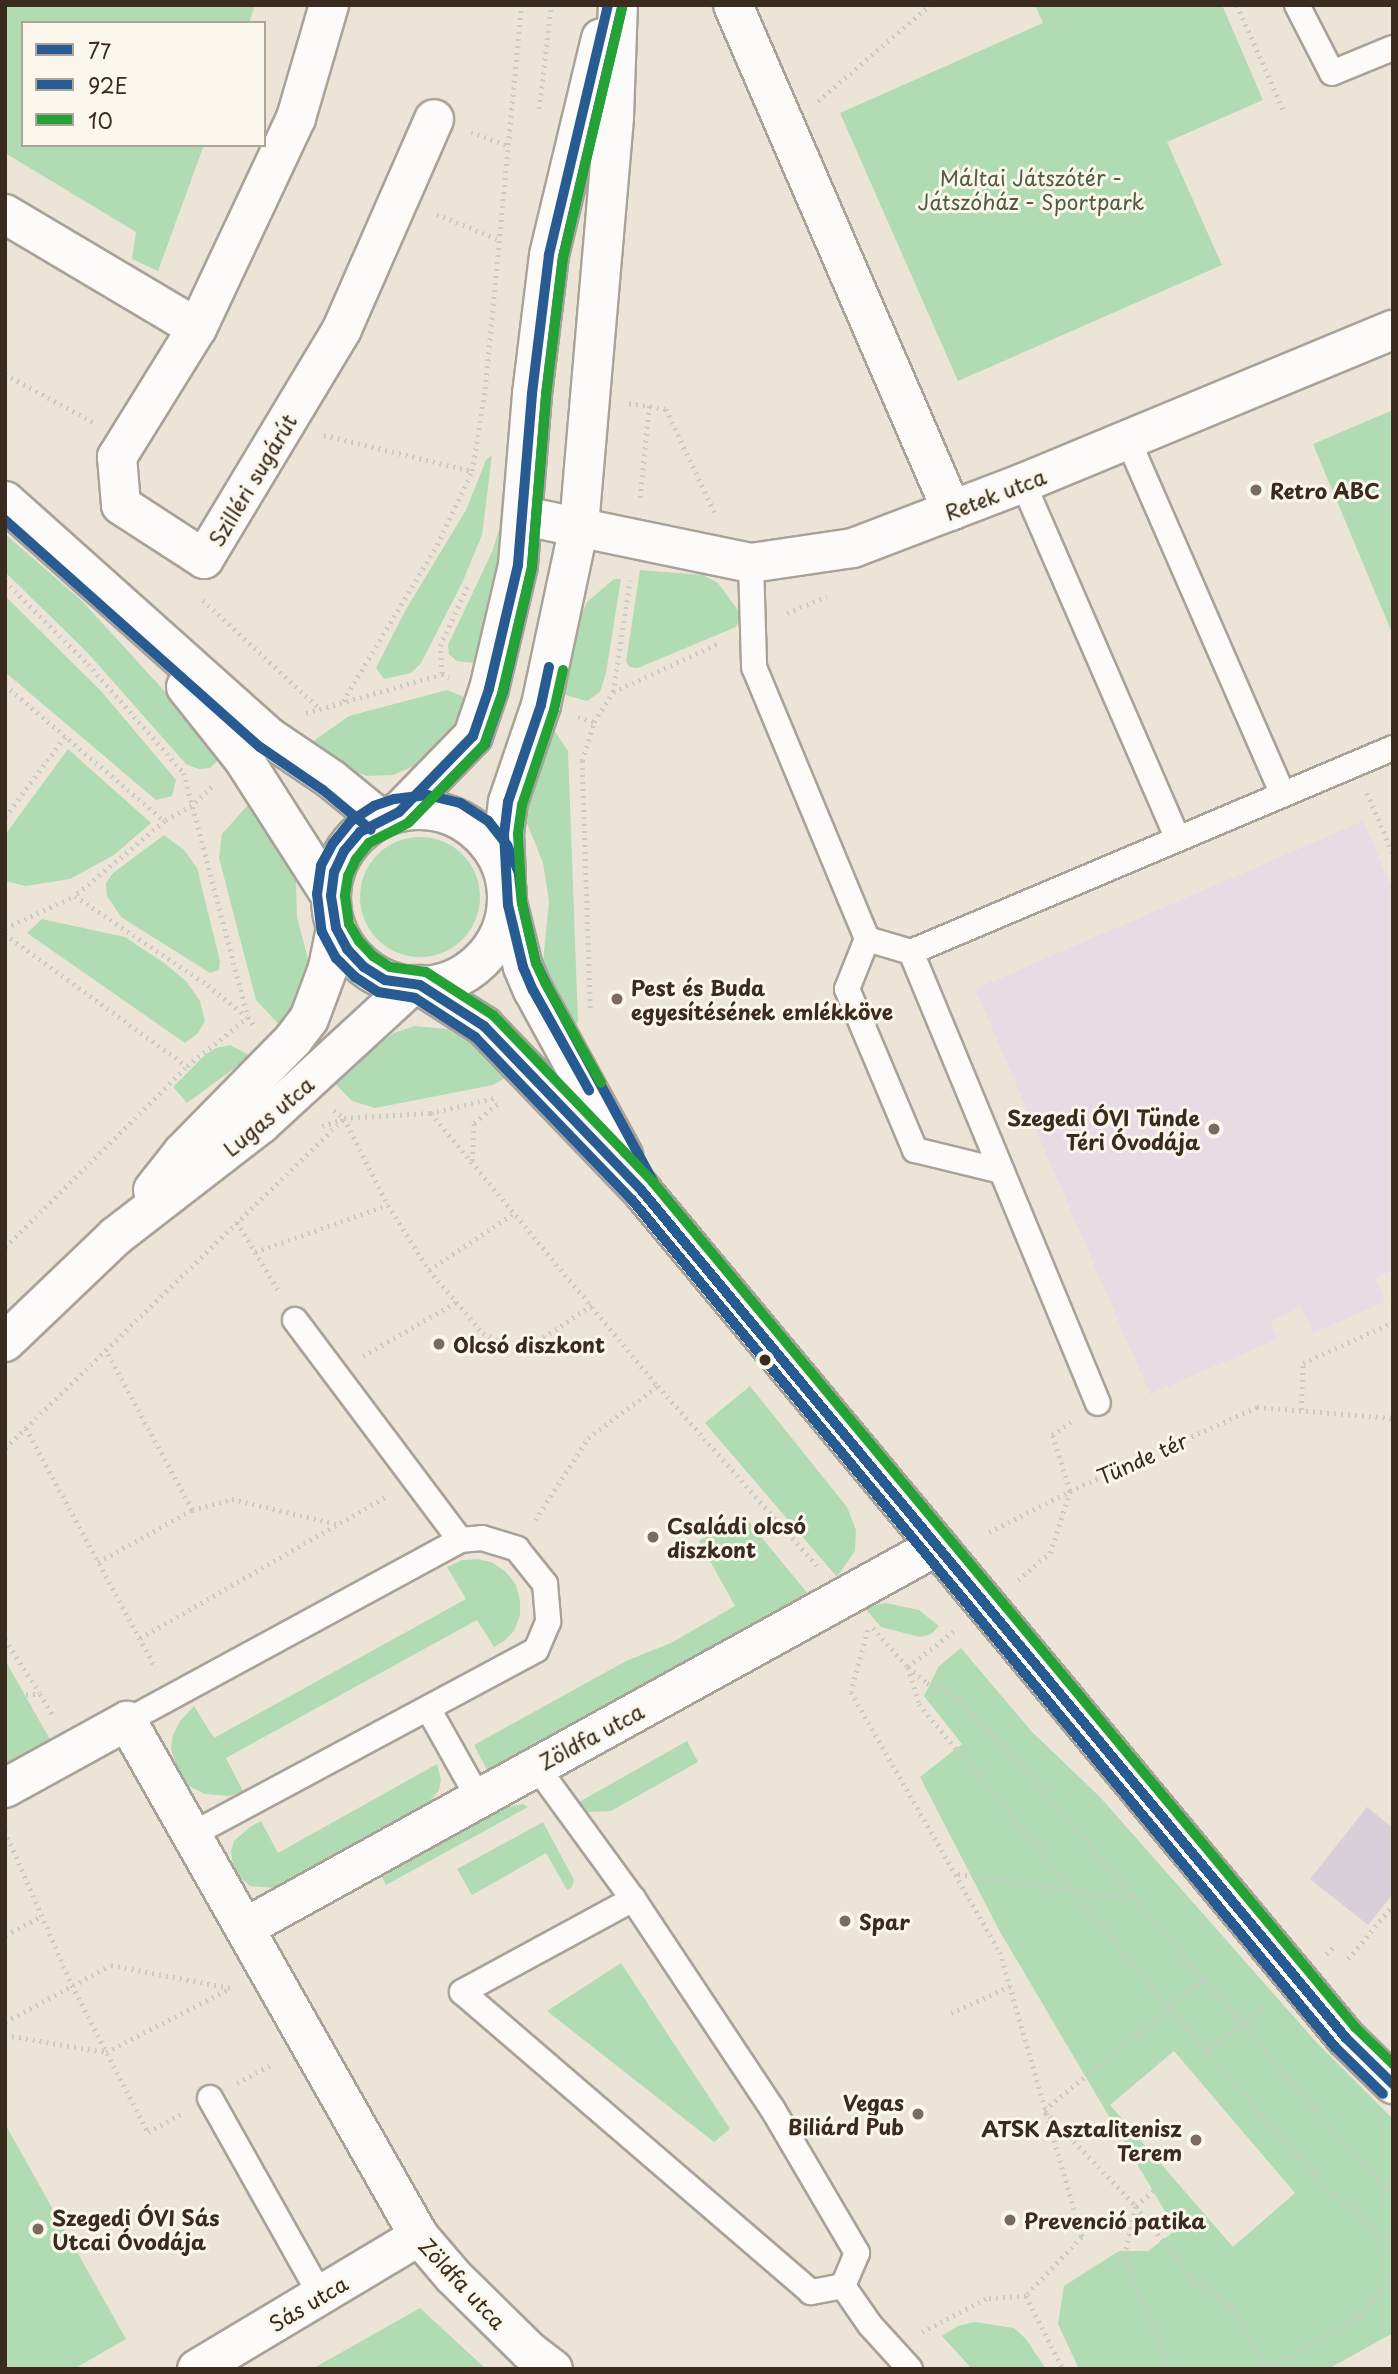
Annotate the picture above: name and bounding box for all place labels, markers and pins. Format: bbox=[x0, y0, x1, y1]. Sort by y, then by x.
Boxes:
place label: Retro ABC bbox=[1270, 477, 1381, 503]
marker: Retro ABC bbox=[1248, 482, 1264, 498]
place label: Pest és Buda egyesítésének emlékköve bbox=[631, 974, 894, 1024]
marker: Pest és Buda egyesítésének emlékköve bbox=[609, 991, 625, 1007]
place label: Szegedi ÓVI Tünde Téri Óvodája bbox=[1008, 1104, 1200, 1154]
marker: Szegedi ÓVI Tünde Téri Óvodája bbox=[1206, 1121, 1222, 1137]
place label: Olcsó diszkont bbox=[453, 1331, 605, 1357]
marker: Olcsó diszkont bbox=[431, 1336, 447, 1352]
unlabelled marker bbox=[758, 1353, 772, 1367]
place label: Családi olcsó diszkont bbox=[667, 1512, 805, 1562]
marker: Családi olcsó diszkont bbox=[645, 1529, 661, 1545]
place label: Spar bbox=[859, 1908, 910, 1934]
marker: Spar bbox=[837, 1913, 853, 1929]
place label: Vegas Biliárd Pub bbox=[787, 2089, 904, 2139]
marker: Vegas Biliárd Pub bbox=[910, 2106, 926, 2122]
place label: ATSK Asztalitenisz Terem bbox=[980, 2115, 1182, 2165]
marker: ATSK Asztalitenisz Terem bbox=[1188, 2132, 1204, 2148]
place label: Szegedi ÓVI Sás Utcai Óvodája bbox=[52, 2204, 219, 2254]
place label: Prevenció patika bbox=[1024, 2207, 1205, 2233]
marker: Prevenció patika bbox=[1002, 2212, 1018, 2228]
marker: Szegedi ÓVI Sás Utcai Óvodája bbox=[30, 2221, 46, 2237]

